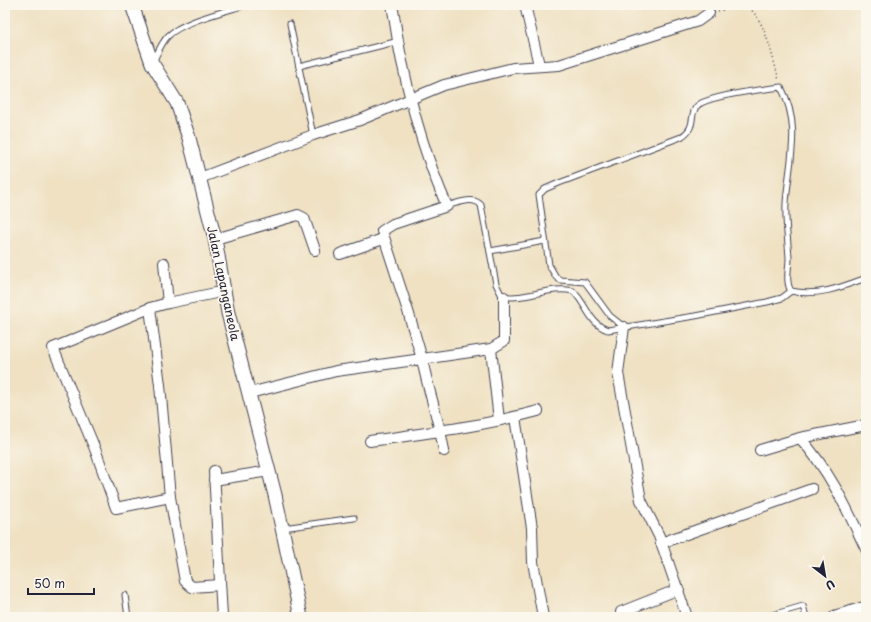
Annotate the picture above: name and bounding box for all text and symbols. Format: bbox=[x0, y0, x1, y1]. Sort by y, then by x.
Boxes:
street label: Jalan Lapanganeola bbox=[203, 224, 245, 343]
north arrow bbox=[805, 556, 845, 596]
scale bar bbox=[28, 570, 94, 596]
text: 50 m bbox=[34, 574, 65, 592]
text: U bbox=[822, 576, 838, 594]

